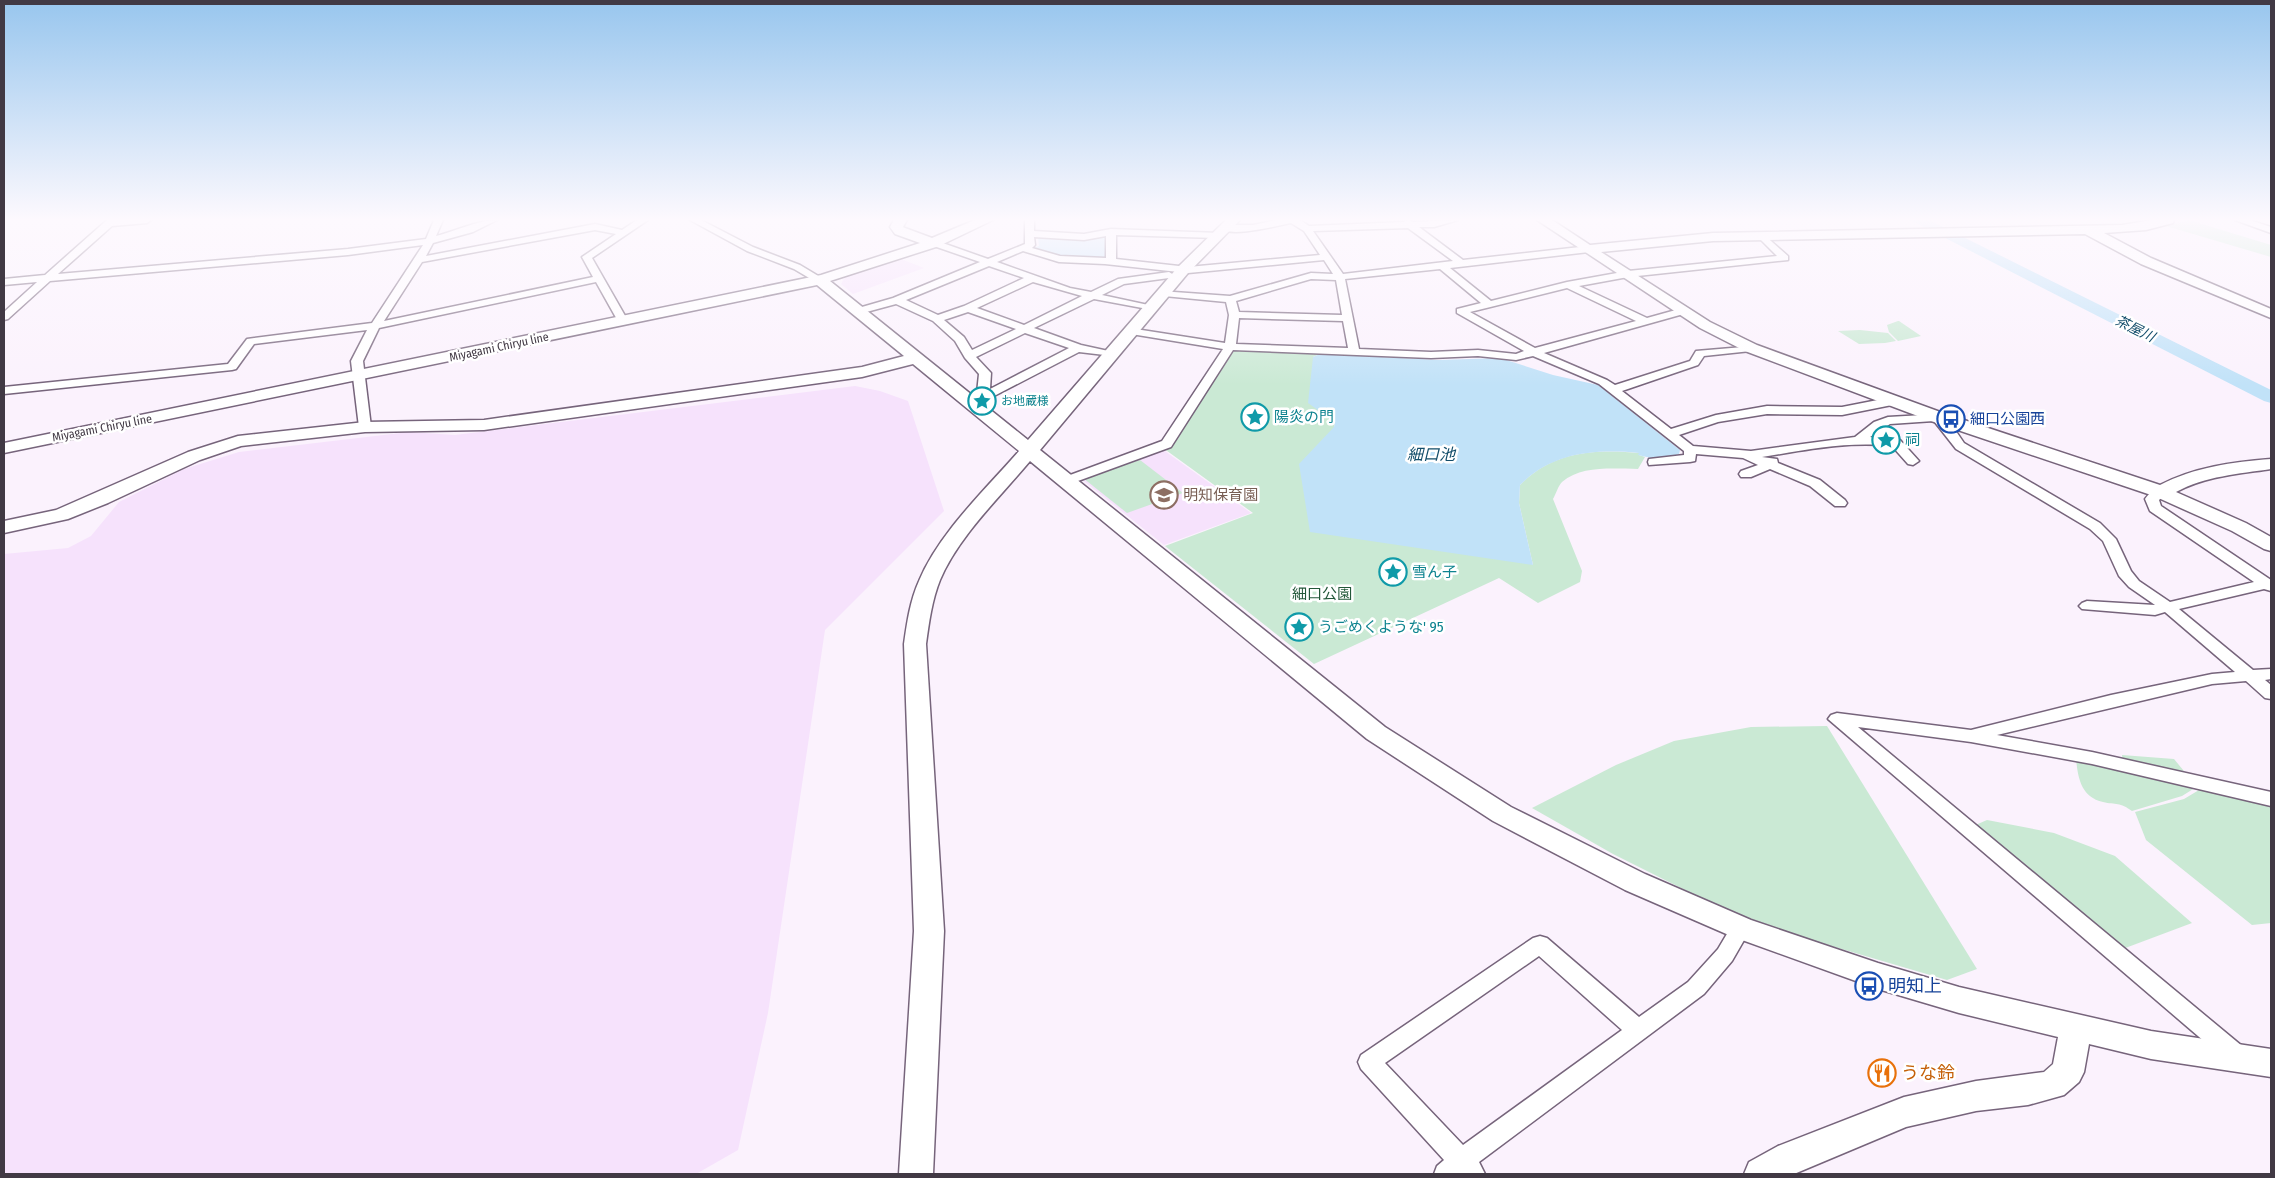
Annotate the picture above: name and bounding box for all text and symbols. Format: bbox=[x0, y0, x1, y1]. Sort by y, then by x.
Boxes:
water label: 茶屋川 bbox=[2112, 312, 2159, 347]
street label: Miyagami Chiryu line bbox=[448, 330, 550, 364]
place icon: お地蔵様 bbox=[967, 386, 997, 416]
place label: お地蔵様 bbox=[1001, 394, 1049, 408]
place icon: 陽炎の門 bbox=[1240, 402, 1270, 432]
bus stop icon: 細口公園西 bbox=[1936, 404, 1966, 434]
place label: 陽炎の門 bbox=[1274, 408, 1334, 426]
place label: 細口公園西 bbox=[1970, 410, 2045, 428]
street label: Miyagami Chiryu line bbox=[51, 411, 153, 445]
place icon: 祠 bbox=[1871, 425, 1901, 455]
place label: 祠 bbox=[1905, 431, 1920, 449]
water label: 細口池 bbox=[1407, 445, 1457, 464]
school or university icon: 明知保育園 bbox=[1149, 480, 1179, 510]
place label: 明知保育園 bbox=[1183, 486, 1258, 504]
place icon: 雪ん子 bbox=[1378, 557, 1408, 587]
place label: 雪ん子 bbox=[1412, 563, 1457, 581]
park label: 細口公園 bbox=[1292, 585, 1352, 603]
place icon: うごめくような' 95 bbox=[1284, 612, 1314, 642]
place label: うごめくような' 95 bbox=[1318, 618, 1444, 636]
bus stop icon: 明知上 bbox=[1854, 971, 1884, 1001]
place label: 明知上 bbox=[1888, 975, 1942, 997]
restaurant icon: うな鈴 bbox=[1867, 1058, 1897, 1088]
place label: うな鈴 bbox=[1901, 1062, 1955, 1084]

